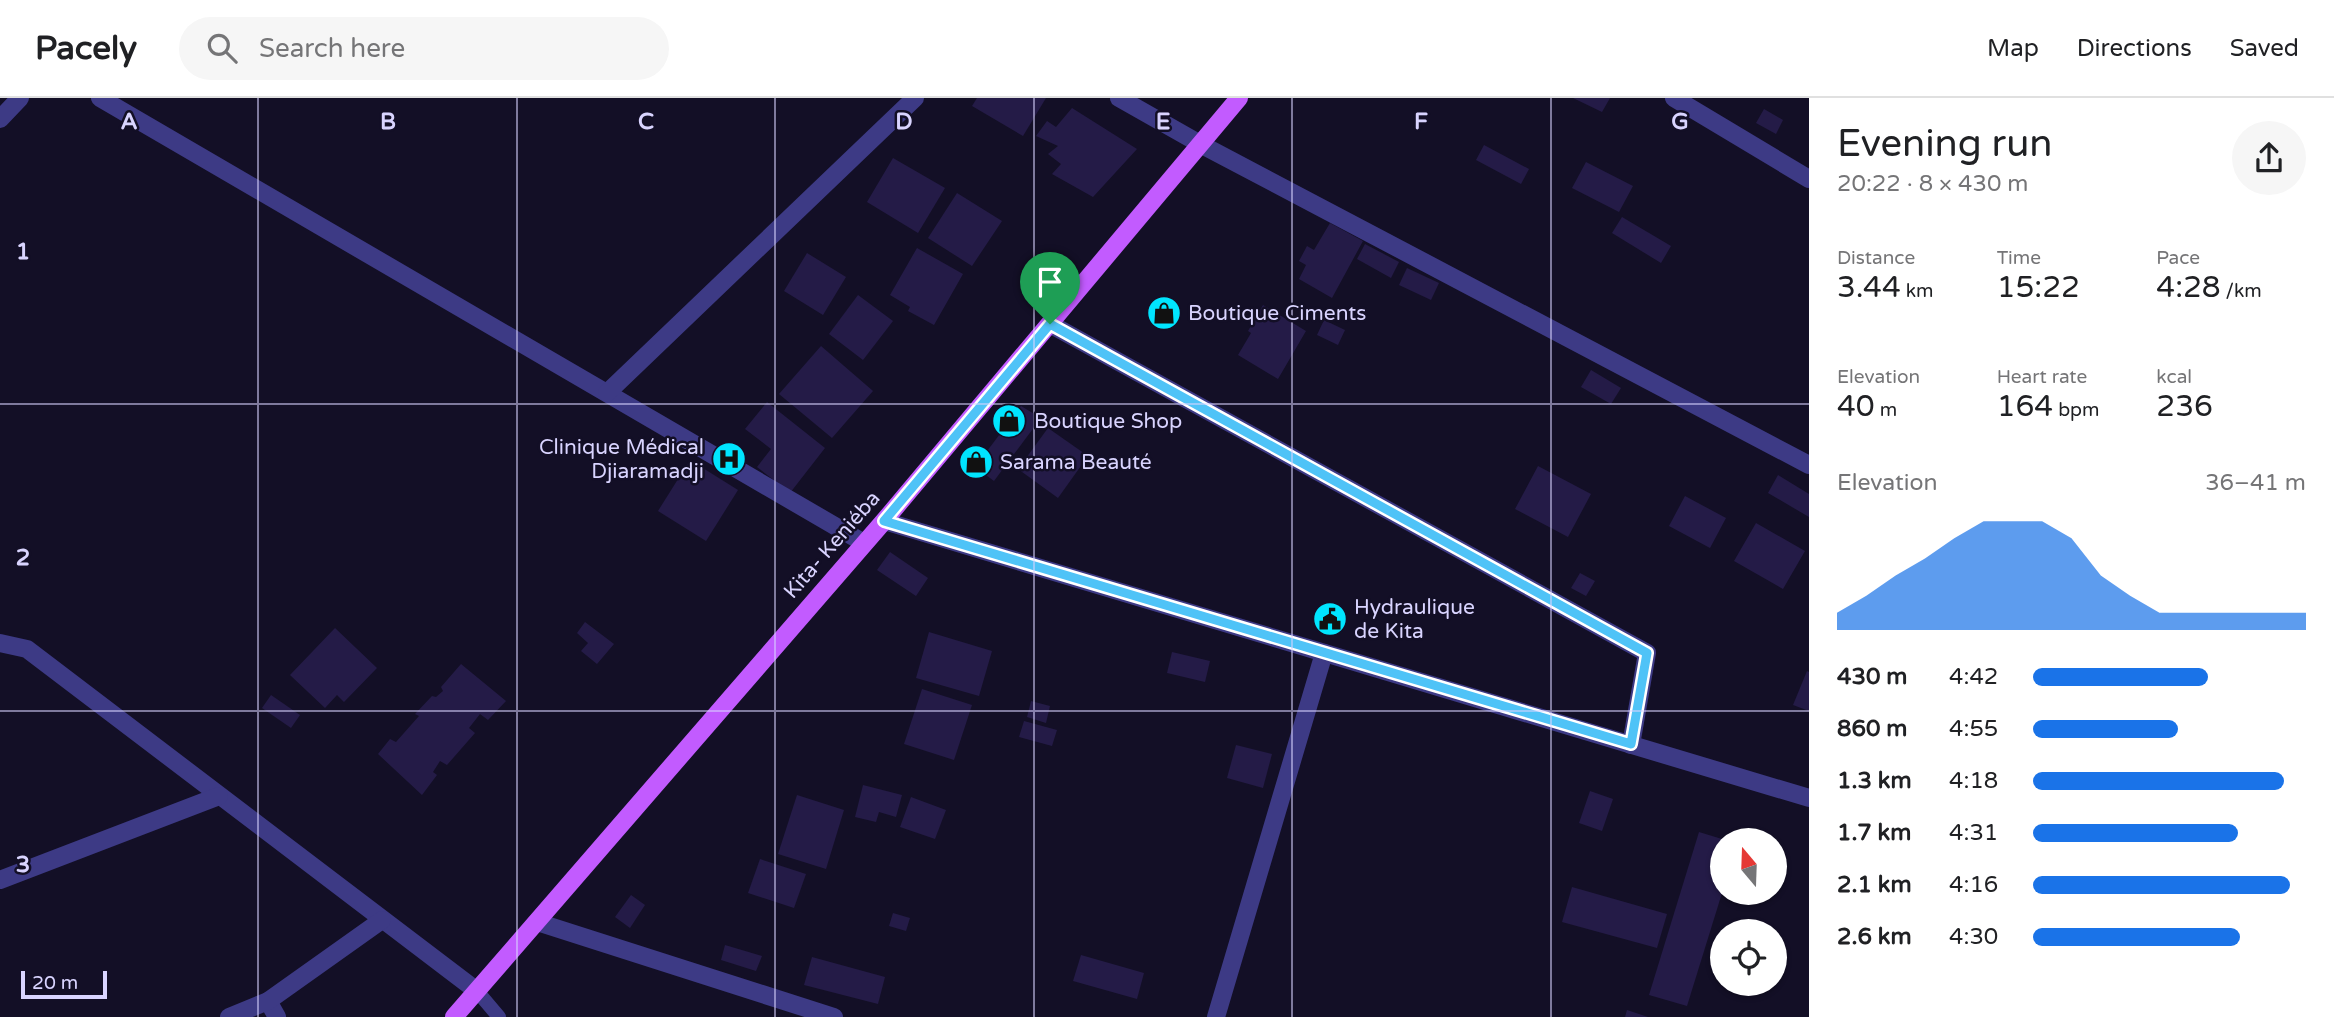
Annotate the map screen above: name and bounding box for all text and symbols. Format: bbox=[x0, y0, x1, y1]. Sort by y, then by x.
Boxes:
search box bbox=[179, 17, 669, 80]
text: Pacely bbox=[35, 29, 137, 68]
icon: search bbox=[203, 29, 241, 67]
text: Search here bbox=[259, 33, 405, 64]
text: Map bbox=[1987, 34, 2039, 63]
text: Directions bbox=[2077, 34, 2192, 63]
text: Saved bbox=[2230, 34, 2299, 63]
text: A bbox=[120, 108, 138, 136]
text: B bbox=[380, 108, 396, 136]
text: C bbox=[638, 108, 654, 136]
text: D bbox=[895, 108, 913, 136]
text: E bbox=[1156, 108, 1170, 136]
text: F bbox=[1414, 108, 1428, 136]
text: G bbox=[1671, 108, 1689, 136]
text: Evening run bbox=[1837, 121, 2052, 167]
button: share bbox=[2232, 121, 2306, 195]
text: 20:22 · 8 × 430 m bbox=[1837, 170, 2028, 198]
text: 1 bbox=[16, 238, 30, 266]
text: Distance bbox=[1837, 247, 1915, 269]
text: Time bbox=[1997, 247, 2041, 269]
text: Pace bbox=[2156, 247, 2200, 269]
pin bbox=[1020, 252, 1080, 324]
icon: arrive bbox=[1031, 263, 1069, 301]
text: 3.44 bbox=[1837, 269, 1901, 306]
text: 15:22 bbox=[1997, 269, 2080, 306]
text: 4:28 bbox=[2156, 269, 2221, 306]
text: km bbox=[1901, 280, 1933, 302]
text: /km bbox=[2221, 280, 2262, 302]
shop icon: Boutique Ciments bbox=[1145, 294, 1183, 332]
place label: Boutique Ciments bbox=[1188, 301, 1366, 326]
text: Elevation bbox=[1837, 366, 1920, 388]
text: Heart rate bbox=[1997, 366, 2087, 388]
text: kcal bbox=[2156, 366, 2192, 388]
text: 40 bbox=[1837, 388, 1875, 425]
text: 164 bbox=[1997, 388, 2053, 425]
text: 236 bbox=[2156, 388, 2213, 425]
text: m bbox=[1875, 399, 1897, 421]
text: bpm bbox=[2053, 399, 2100, 421]
shop icon: Boutique Shop bbox=[990, 402, 1028, 440]
place label: Boutique Shop bbox=[1034, 409, 1182, 434]
place label: Clinique Médical Djiaramadji bbox=[539, 435, 704, 484]
hospital icon: Clinique Médical Djiaramadji bbox=[710, 440, 748, 478]
shop icon: Sarama Beauté bbox=[957, 443, 995, 481]
place label: Sarama Beauté bbox=[1000, 450, 1152, 475]
text: Elevation bbox=[1837, 469, 1938, 497]
text: 36–41 m bbox=[2205, 469, 2306, 497]
street label: Kita- Keniéba bbox=[779, 486, 885, 604]
text: 2 bbox=[16, 544, 30, 572]
place label: Hydraulique de Kita bbox=[1354, 595, 1475, 644]
public building icon: Hydraulique de Kita bbox=[1311, 600, 1349, 638]
text: 430 m bbox=[1837, 663, 1907, 691]
text: 4:42 bbox=[1949, 663, 1998, 691]
text: 860 m bbox=[1837, 715, 1907, 743]
text: 4:55 bbox=[1949, 715, 1998, 743]
text: 1.3 km bbox=[1837, 767, 1912, 795]
text: 4:18 bbox=[1949, 767, 1998, 795]
text: 1.7 km bbox=[1837, 819, 1911, 847]
text: 4:31 bbox=[1949, 819, 1998, 847]
north arrow bbox=[1710, 828, 1787, 905]
map controls bbox=[1710, 828, 1787, 996]
text: 3 bbox=[16, 851, 30, 879]
text: 2.1 km bbox=[1837, 871, 1912, 899]
text: 4:16 bbox=[1949, 871, 1998, 899]
button: locate bbox=[1710, 919, 1787, 996]
text: 2.6 km bbox=[1837, 923, 1912, 951]
text: 4:30 bbox=[1949, 923, 1998, 951]
scale bar bbox=[21, 968, 107, 1000]
text: 20 m bbox=[32, 972, 78, 994]

